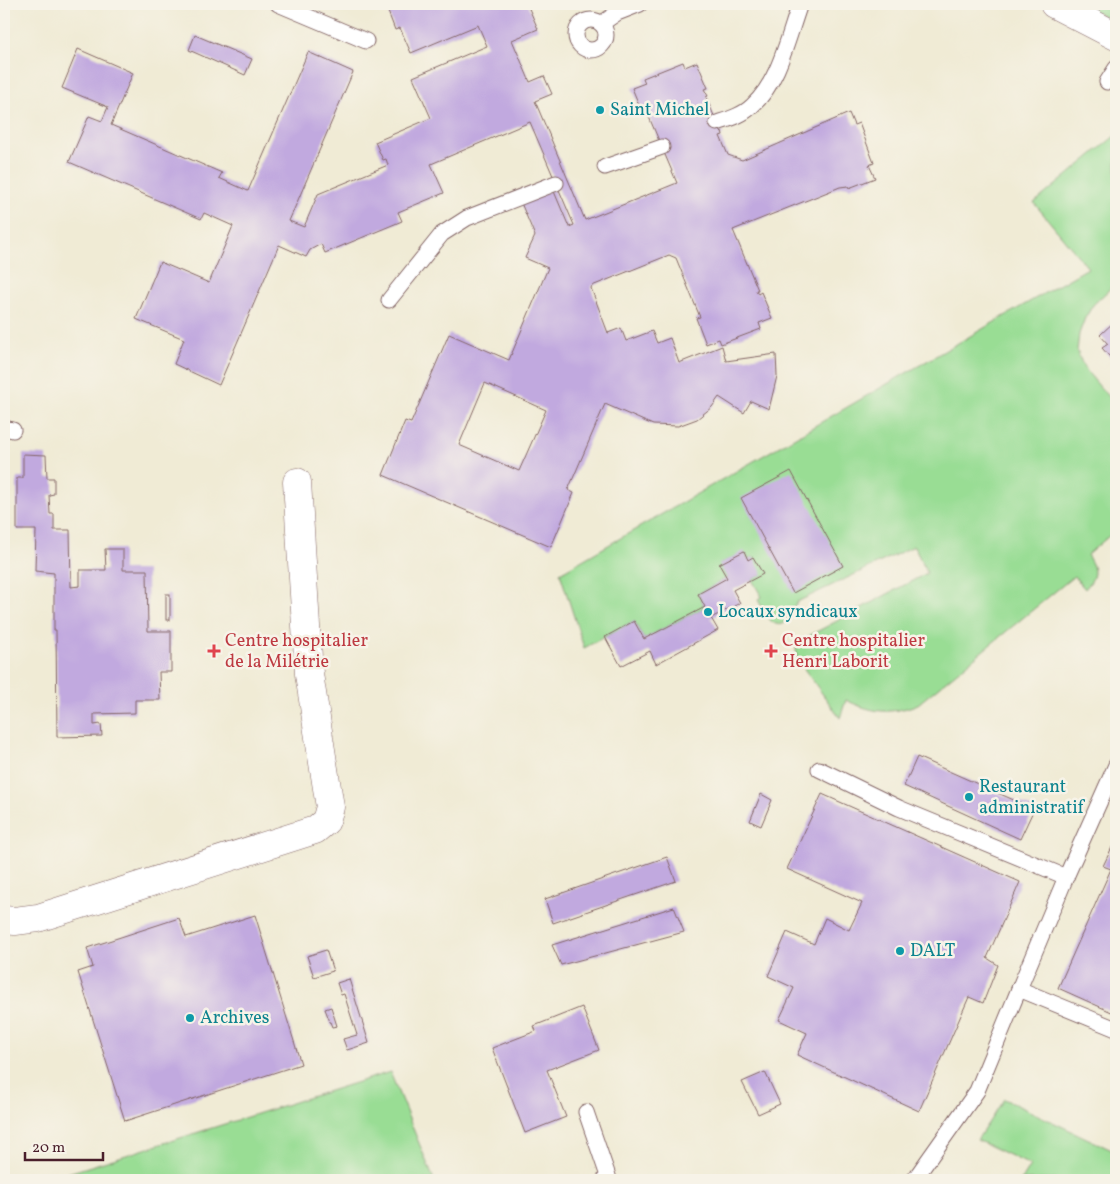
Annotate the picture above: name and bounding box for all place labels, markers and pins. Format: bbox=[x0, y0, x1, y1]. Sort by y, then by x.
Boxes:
place label: Saint Michel bbox=[610, 98, 709, 123]
marker: Saint Michel bbox=[594, 104, 606, 116]
place label: Locaux syndicaux bbox=[718, 600, 858, 625]
marker: Locaux syndicaux bbox=[702, 606, 714, 618]
place label: Centre hospitalier de la Milétrie bbox=[225, 629, 368, 675]
place label: Centre hospitalier Henri Laborit bbox=[782, 629, 925, 675]
marker: Centre hospitalier de la Milétrie bbox=[207, 644, 221, 658]
marker: Centre hospitalier Henri Laborit bbox=[764, 644, 778, 658]
place label: Restaurant administratif bbox=[979, 775, 1086, 821]
marker: Restaurant administratif bbox=[963, 791, 975, 803]
place label: DALT bbox=[910, 939, 956, 964]
marker: DALT bbox=[894, 945, 906, 957]
place label: Archives bbox=[200, 1006, 270, 1031]
marker: Archives bbox=[184, 1012, 196, 1024]

